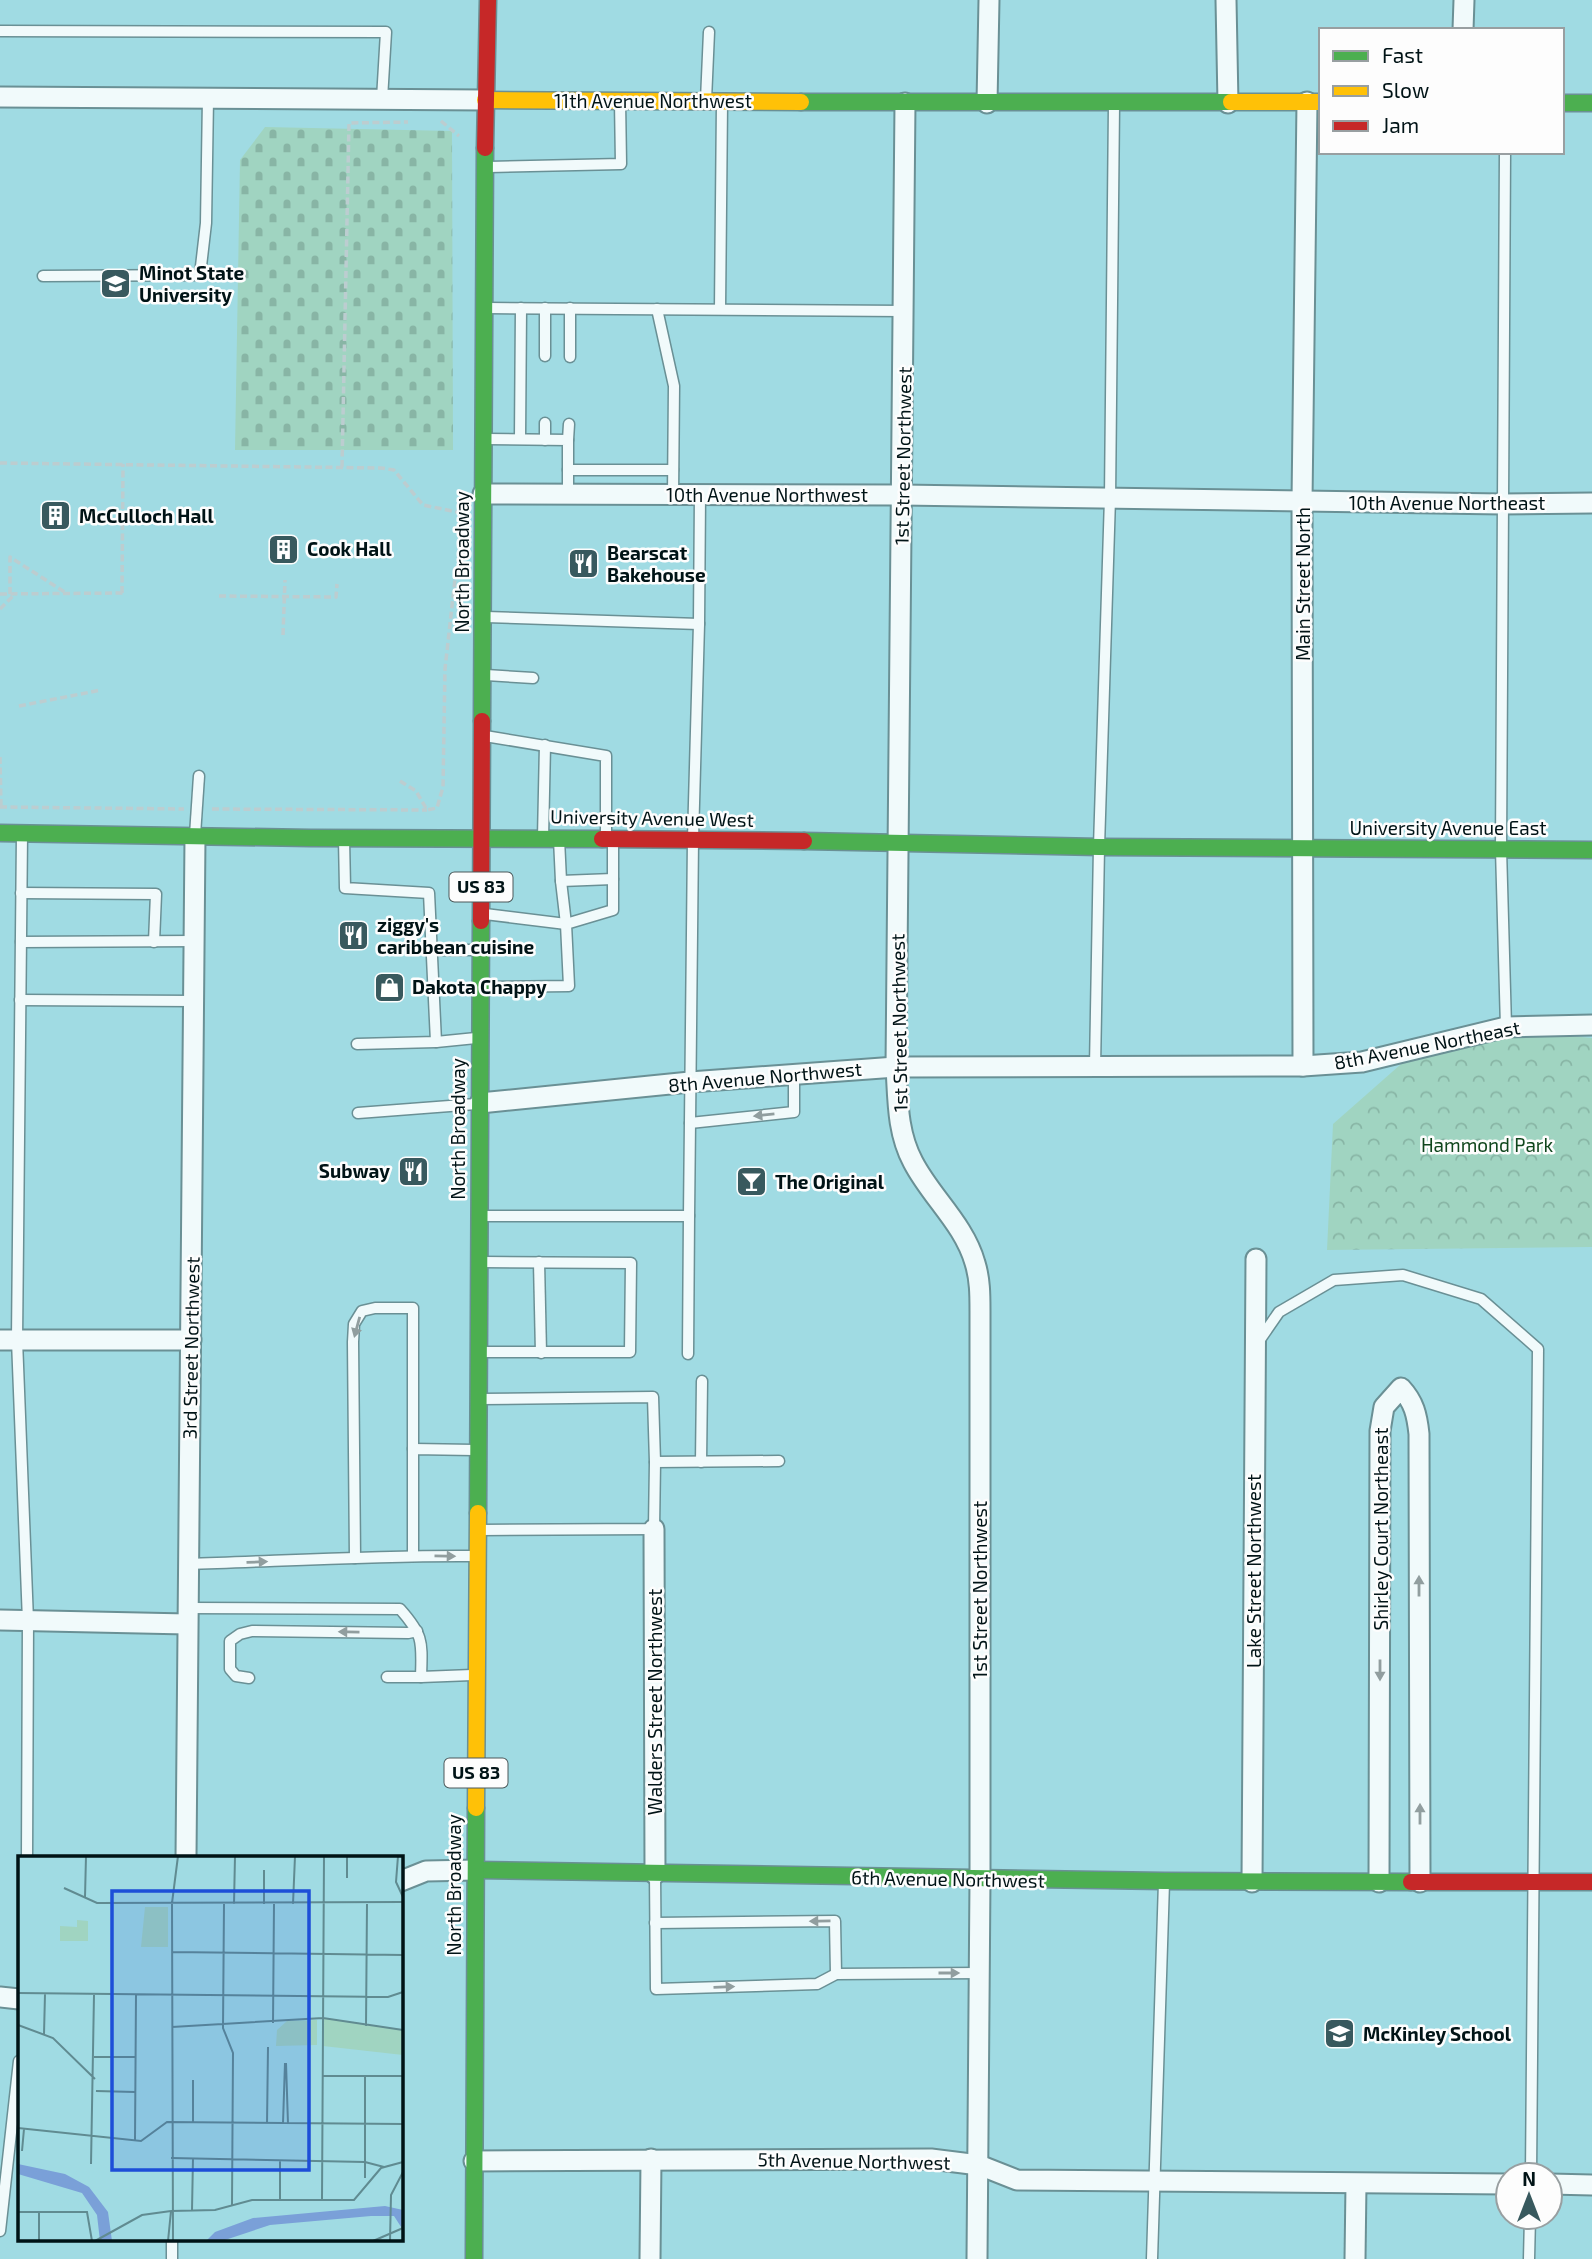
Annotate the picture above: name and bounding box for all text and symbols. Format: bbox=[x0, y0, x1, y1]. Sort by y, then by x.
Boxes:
legend bbox=[1319, 28, 1564, 154]
text: Fast bbox=[1382, 42, 1423, 67]
text: Slow bbox=[1382, 77, 1429, 102]
street label: 11th Avenue Northwest bbox=[554, 89, 752, 112]
text: Jam bbox=[1382, 112, 1419, 137]
place label: Minot State University bbox=[139, 261, 245, 307]
school or university icon: Minot State University bbox=[99, 267, 133, 301]
street label: 1st Street Northwest bbox=[889, 367, 916, 545]
street label: 10th Avenue Northwest bbox=[666, 483, 868, 506]
street label: North Broadway bbox=[450, 491, 473, 633]
street label: 10th Avenue Northeast bbox=[1349, 491, 1545, 514]
building icon: McCulloch Hall bbox=[39, 499, 73, 533]
place label: McCulloch Hall bbox=[79, 504, 215, 527]
street label: Main Street North bbox=[1291, 507, 1314, 661]
building icon: Cook Hall bbox=[267, 532, 301, 566]
place label: Cook Hall bbox=[307, 537, 392, 560]
place label: Bearscat Bakehouse bbox=[607, 541, 706, 586]
restaurant icon: Bearscat Bakehouse bbox=[567, 547, 601, 581]
street label: University Avenue West bbox=[550, 804, 754, 831]
street label: University Avenue East bbox=[1349, 816, 1547, 839]
road number: US 83 bbox=[449, 872, 512, 902]
place label: ziggy's caribbean cuisine bbox=[377, 913, 534, 958]
restaurant icon: ziggy's caribbean cuisine bbox=[337, 919, 371, 953]
street label: 1st Street Northwest bbox=[885, 934, 912, 1112]
shop icon: Dakota Chappy bbox=[372, 970, 406, 1004]
place label: Dakota Chappy bbox=[412, 975, 547, 999]
street label: 8th Avenue Northeast bbox=[1332, 1015, 1522, 1074]
street label: 8th Avenue Northwest bbox=[667, 1057, 863, 1096]
street label: North Broadway bbox=[446, 1058, 469, 1200]
one-way arrow bbox=[753, 1110, 775, 1121]
park label: Hammond Park bbox=[1421, 1133, 1553, 1156]
restaurant icon: Subway bbox=[396, 1154, 430, 1188]
place label: Subway bbox=[319, 1159, 390, 1183]
bar icon: The Original bbox=[735, 1165, 769, 1199]
place label: The Original bbox=[775, 1170, 885, 1193]
street label: 3rd Street Northwest bbox=[177, 1256, 204, 1440]
one-way arrow bbox=[351, 1316, 362, 1338]
street label: Shirley Court Northeast bbox=[1369, 1428, 1392, 1630]
street label: Lake Street Northwest bbox=[1242, 1474, 1265, 1668]
street label: 1st Street Northwest bbox=[968, 1501, 991, 1679]
one-way arrow bbox=[434, 1550, 456, 1562]
one-way arrow bbox=[246, 1556, 268, 1567]
one-way arrow bbox=[1413, 1575, 1425, 1597]
street label: Walders Street Northwest bbox=[643, 1589, 666, 1815]
one-way arrow bbox=[338, 1626, 360, 1638]
one-way arrow bbox=[1374, 1659, 1386, 1681]
road number: US 83 bbox=[444, 1758, 508, 1788]
one-way arrow bbox=[1414, 1802, 1426, 1824]
street label: North Broadway bbox=[442, 1814, 465, 1956]
inset map bbox=[18, 1856, 402, 2242]
street label: 6th Avenue Northwest bbox=[851, 1865, 1045, 1892]
one-way arrow bbox=[809, 1915, 831, 1927]
one-way arrow bbox=[938, 1967, 960, 1979]
one-way arrow bbox=[713, 1981, 735, 1993]
school or university icon: McKinley School bbox=[1323, 2017, 1357, 2051]
place label: McKinley School bbox=[1363, 2022, 1512, 2046]
street label: 5th Avenue Northwest bbox=[757, 2147, 951, 2174]
north arrow bbox=[1494, 2161, 1564, 2231]
text: N bbox=[1522, 2167, 1536, 2190]

